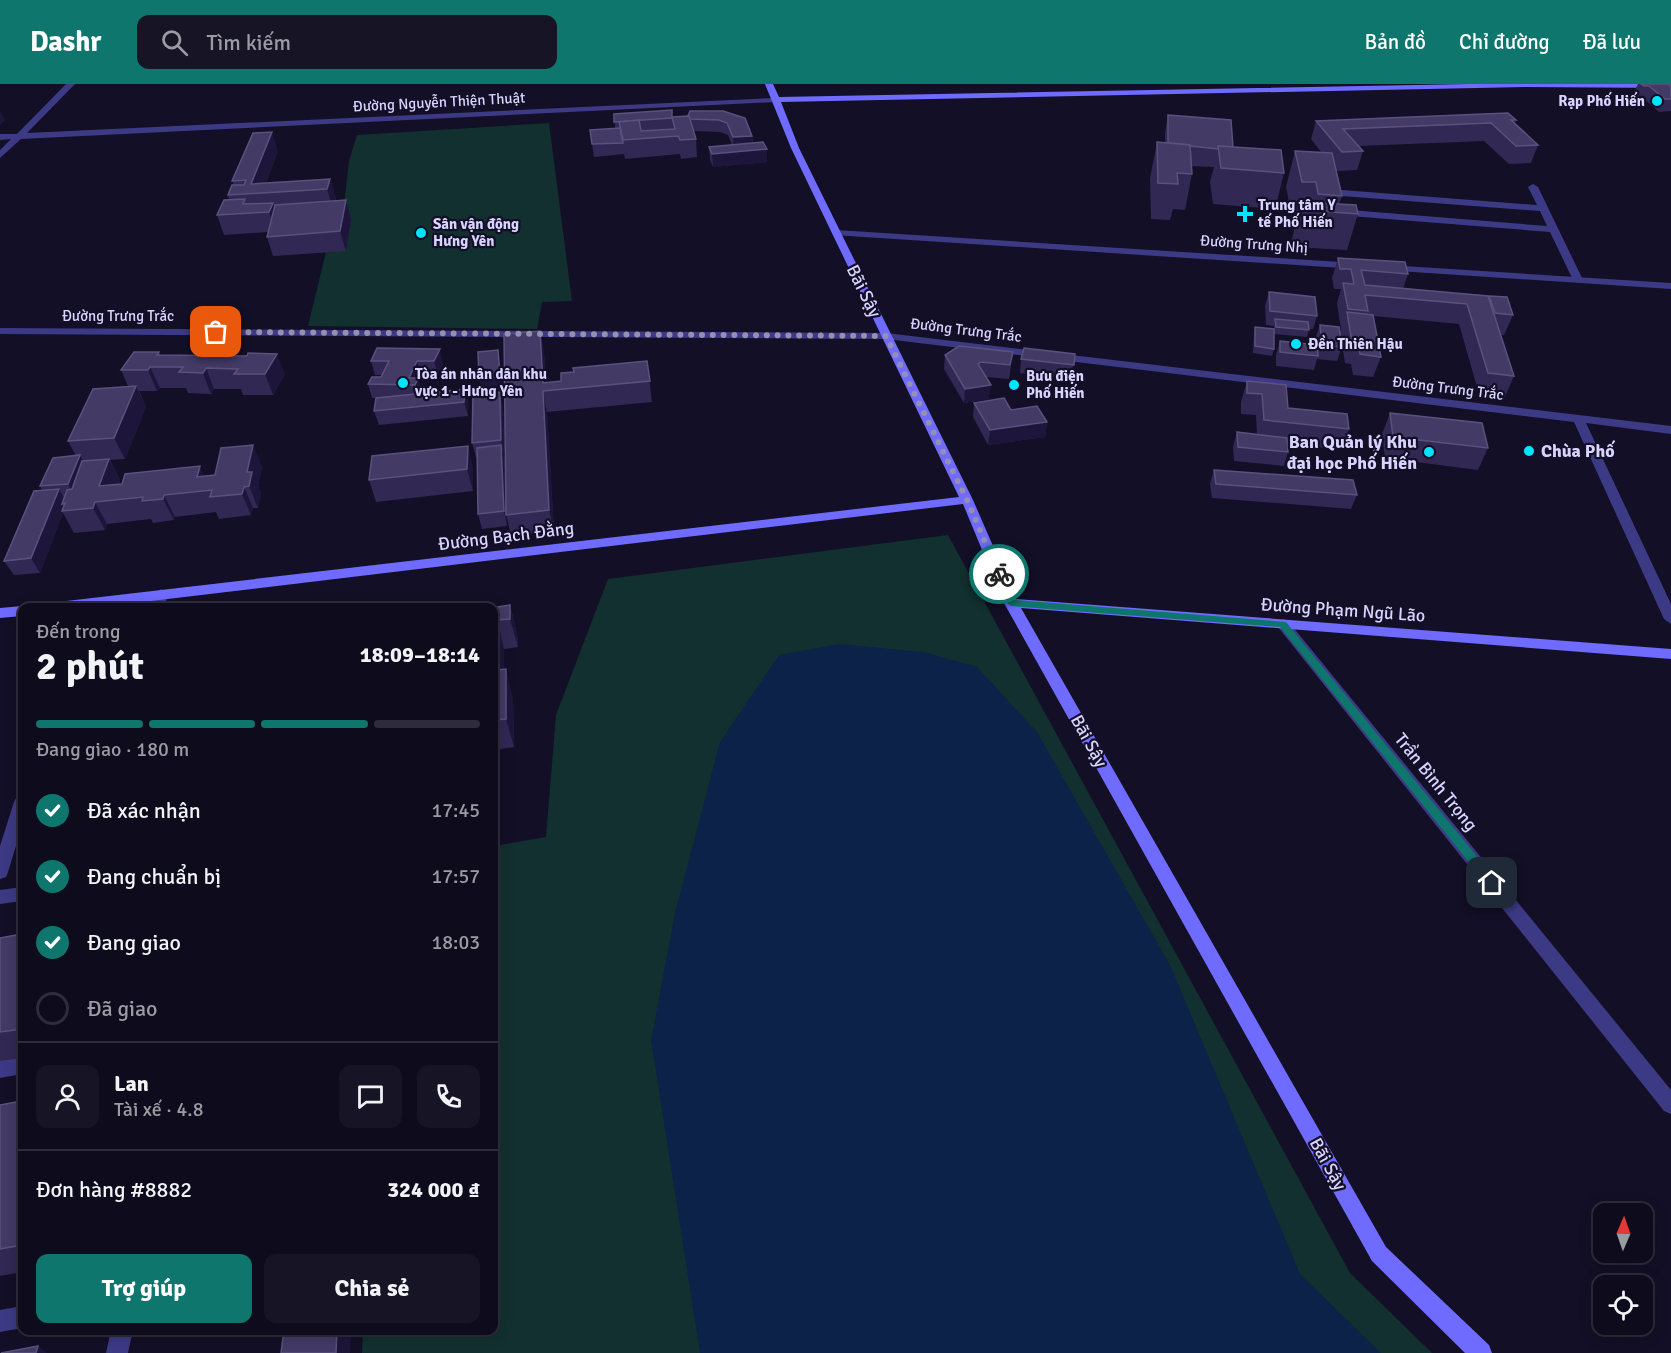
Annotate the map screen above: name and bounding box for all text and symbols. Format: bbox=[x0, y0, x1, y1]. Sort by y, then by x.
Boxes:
search box bbox=[137, 15, 557, 69]
text: Dashr bbox=[30, 25, 101, 59]
icon: search bbox=[158, 26, 191, 59]
text: Tìm kiếm bbox=[206, 29, 291, 56]
text: Bản đồ bbox=[1365, 29, 1426, 55]
text: Chỉ đường bbox=[1459, 29, 1550, 55]
text: Đã lưu bbox=[1583, 29, 1641, 55]
street label: Đường Nguyễn Thiện Thuật bbox=[352, 87, 526, 116]
place label: Rạp Phố Hiến bbox=[1558, 91, 1645, 110]
marker: Rạp Phố Hiến bbox=[1650, 94, 1664, 108]
place label: Trung tâm Y tế Phố Hiến bbox=[1257, 196, 1336, 231]
marker: Trung tâm Y tế Phố Hiến bbox=[1236, 205, 1254, 223]
place label: Sân vận động Hưng Yên bbox=[433, 215, 519, 250]
marker: Sân vận động Hưng Yên bbox=[414, 226, 428, 240]
street label: Đường Trưng Nhị bbox=[1200, 231, 1308, 257]
street label: Bãi Sậy bbox=[842, 261, 886, 322]
street label: Đường Trưng Trắc bbox=[62, 306, 174, 325]
pin bbox=[190, 306, 241, 357]
street label: Đường Trưng Trắc bbox=[909, 313, 1023, 346]
icon: bag bbox=[199, 315, 232, 348]
place label: Đền Thiên Hậu bbox=[1308, 334, 1403, 353]
marker: Đền Thiên Hậu bbox=[1289, 337, 1303, 351]
place label: Tòa án nhân dân khu vực 1 - Hưng Yên bbox=[414, 365, 547, 400]
place label: Bưu điện Phố Hiến bbox=[1026, 367, 1085, 402]
street label: Đường Trưng Trắc bbox=[1391, 371, 1505, 404]
marker: Tòa án nhân dân khu vực 1 - Hưng Yên bbox=[396, 376, 410, 390]
marker: Bưu điện Phố Hiến bbox=[1007, 378, 1021, 392]
place label: Ban Quản lý Khu đại học Phố Hiến bbox=[1287, 431, 1417, 474]
place label: Chùa Phố bbox=[1541, 440, 1615, 462]
marker: Chùa Phố bbox=[1522, 444, 1536, 458]
marker: Ban Quản lý Khu đại học Phố Hiến bbox=[1422, 445, 1436, 459]
street label: Đường Bạch Đằng bbox=[437, 517, 575, 555]
courier bbox=[969, 544, 1029, 604]
icon: bike bbox=[983, 558, 1016, 591]
street label: Đường Phạm Ngũ Lão bbox=[1260, 593, 1426, 627]
text: Đến trong bbox=[36, 619, 120, 644]
text: 18:09–18:14 bbox=[360, 641, 480, 668]
text: 2 phút bbox=[36, 642, 144, 690]
street label: Bãi Sậy bbox=[1066, 711, 1113, 771]
street label: Trần Bình Trọng bbox=[1390, 729, 1482, 835]
text: Đang giao · 180 m bbox=[36, 737, 189, 762]
icon: check bbox=[36, 794, 69, 827]
text: Đã xác nhận bbox=[87, 797, 201, 824]
text: 17:45 bbox=[431, 798, 480, 823]
pin bbox=[1466, 857, 1517, 908]
icon: check bbox=[36, 860, 69, 893]
text: Đang chuẩn bị bbox=[87, 863, 221, 890]
text: 17:57 bbox=[431, 864, 480, 889]
icon: home bbox=[1475, 866, 1508, 899]
icon: check bbox=[36, 926, 69, 959]
text: Đang giao bbox=[87, 929, 181, 956]
text: 18:03 bbox=[431, 930, 480, 955]
text: Đã giao bbox=[87, 995, 157, 1022]
button: person bbox=[36, 1065, 99, 1128]
button: chat bbox=[339, 1065, 402, 1128]
button: phone bbox=[417, 1065, 480, 1128]
text: Lan bbox=[114, 1070, 149, 1097]
text: Tài xế · 4.8 bbox=[114, 1097, 203, 1122]
street label: Bãi Sậy bbox=[1305, 1134, 1352, 1194]
text: Đơn hàng #8882 bbox=[36, 1176, 192, 1203]
text: 324 000 ₫ bbox=[387, 1176, 480, 1203]
north arrow bbox=[1593, 1203, 1653, 1263]
map controls bbox=[1593, 1203, 1653, 1335]
button: Trợ giúp bbox=[36, 1254, 252, 1323]
button: Chia sẻ bbox=[264, 1254, 480, 1323]
button: locate bbox=[1593, 1275, 1653, 1335]

